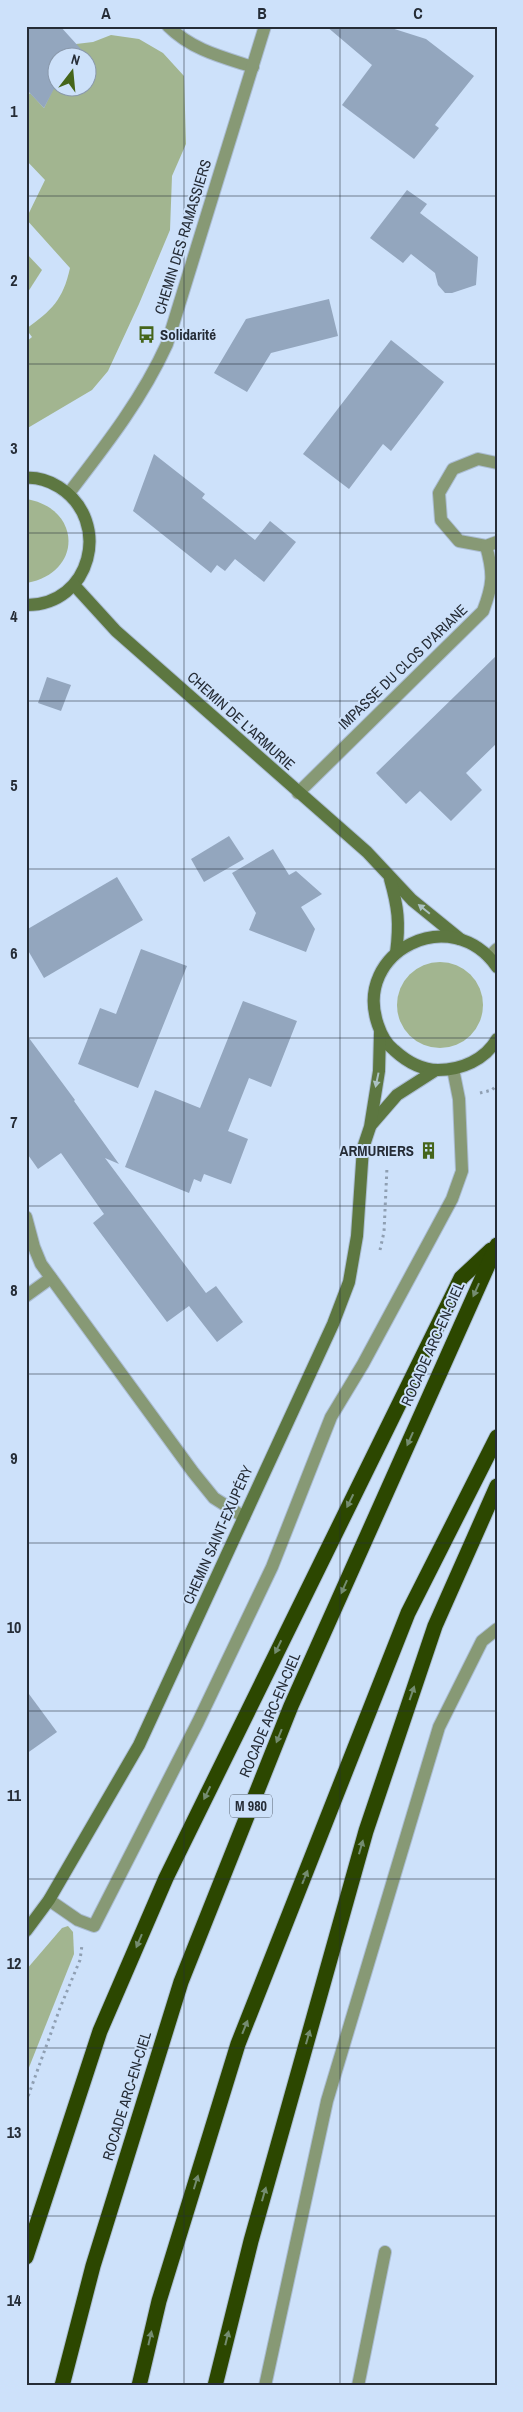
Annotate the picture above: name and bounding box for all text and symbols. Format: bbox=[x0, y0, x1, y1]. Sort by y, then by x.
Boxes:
text: A bbox=[101, 2, 111, 24]
text: B bbox=[257, 2, 267, 24]
text: C bbox=[413, 2, 423, 24]
north arrow bbox=[48, 48, 98, 98]
text: N bbox=[69, 50, 82, 69]
text: 1 bbox=[10, 100, 18, 122]
street label: CHEMIN DES RAMASSIERS bbox=[149, 157, 216, 317]
text: 2 bbox=[10, 269, 18, 291]
place label: Solidarité bbox=[160, 324, 216, 345]
bus stop icon: Solidarité bbox=[136, 325, 156, 345]
text: 3 bbox=[10, 437, 18, 459]
street label: IMPASSE DU CLOS D'ARIANE bbox=[333, 599, 472, 734]
text: 4 bbox=[10, 605, 18, 627]
street label: CHEMIN DE L'ARMURIE bbox=[183, 667, 300, 775]
text: 5 bbox=[10, 774, 18, 796]
one-way arrow bbox=[418, 904, 431, 915]
text: 6 bbox=[10, 942, 18, 964]
one-way arrow bbox=[373, 1072, 381, 1087]
text: 7 bbox=[10, 1111, 18, 1133]
place label: ARMURIERS bbox=[340, 1140, 414, 1161]
building icon: ARMURIERS bbox=[418, 1141, 438, 1161]
street label: ROCADE ARC-EN-CIEL bbox=[396, 1278, 469, 1409]
text: 8 bbox=[10, 1279, 18, 1301]
one-way arrow bbox=[472, 1283, 480, 1297]
one-way arrow bbox=[405, 1432, 413, 1446]
text: 9 bbox=[10, 1447, 18, 1469]
street label: CHEMIN SAINT-EXUPÉRY bbox=[177, 1461, 258, 1608]
one-way arrow bbox=[346, 1494, 354, 1508]
one-way arrow bbox=[339, 1580, 347, 1594]
text: 10 bbox=[7, 1616, 21, 1638]
one-way arrow bbox=[274, 1640, 282, 1654]
street label: ROCADE ARC-EN-CIEL bbox=[234, 1649, 305, 1781]
one-way arrow bbox=[409, 1685, 417, 1700]
one-way arrow bbox=[275, 1729, 283, 1744]
text: 11 bbox=[7, 1784, 22, 1806]
one-way arrow bbox=[202, 1786, 210, 1800]
road number: M 980 bbox=[230, 1794, 272, 1818]
one-way arrow bbox=[358, 1840, 366, 1855]
one-way arrow bbox=[302, 1869, 310, 1884]
one-way arrow bbox=[134, 1934, 142, 1948]
text: 12 bbox=[7, 1952, 21, 1974]
one-way arrow bbox=[242, 2020, 249, 2035]
street label: ROCADE ARC-EN-CIEL bbox=[97, 2029, 156, 2163]
one-way arrow bbox=[304, 2030, 312, 2045]
text: 13 bbox=[7, 2121, 21, 2143]
one-way arrow bbox=[192, 2175, 200, 2190]
one-way arrow bbox=[260, 2186, 268, 2201]
text: 14 bbox=[7, 2289, 22, 2311]
one-way arrow bbox=[146, 2331, 154, 2346]
one-way arrow bbox=[223, 2331, 231, 2346]

